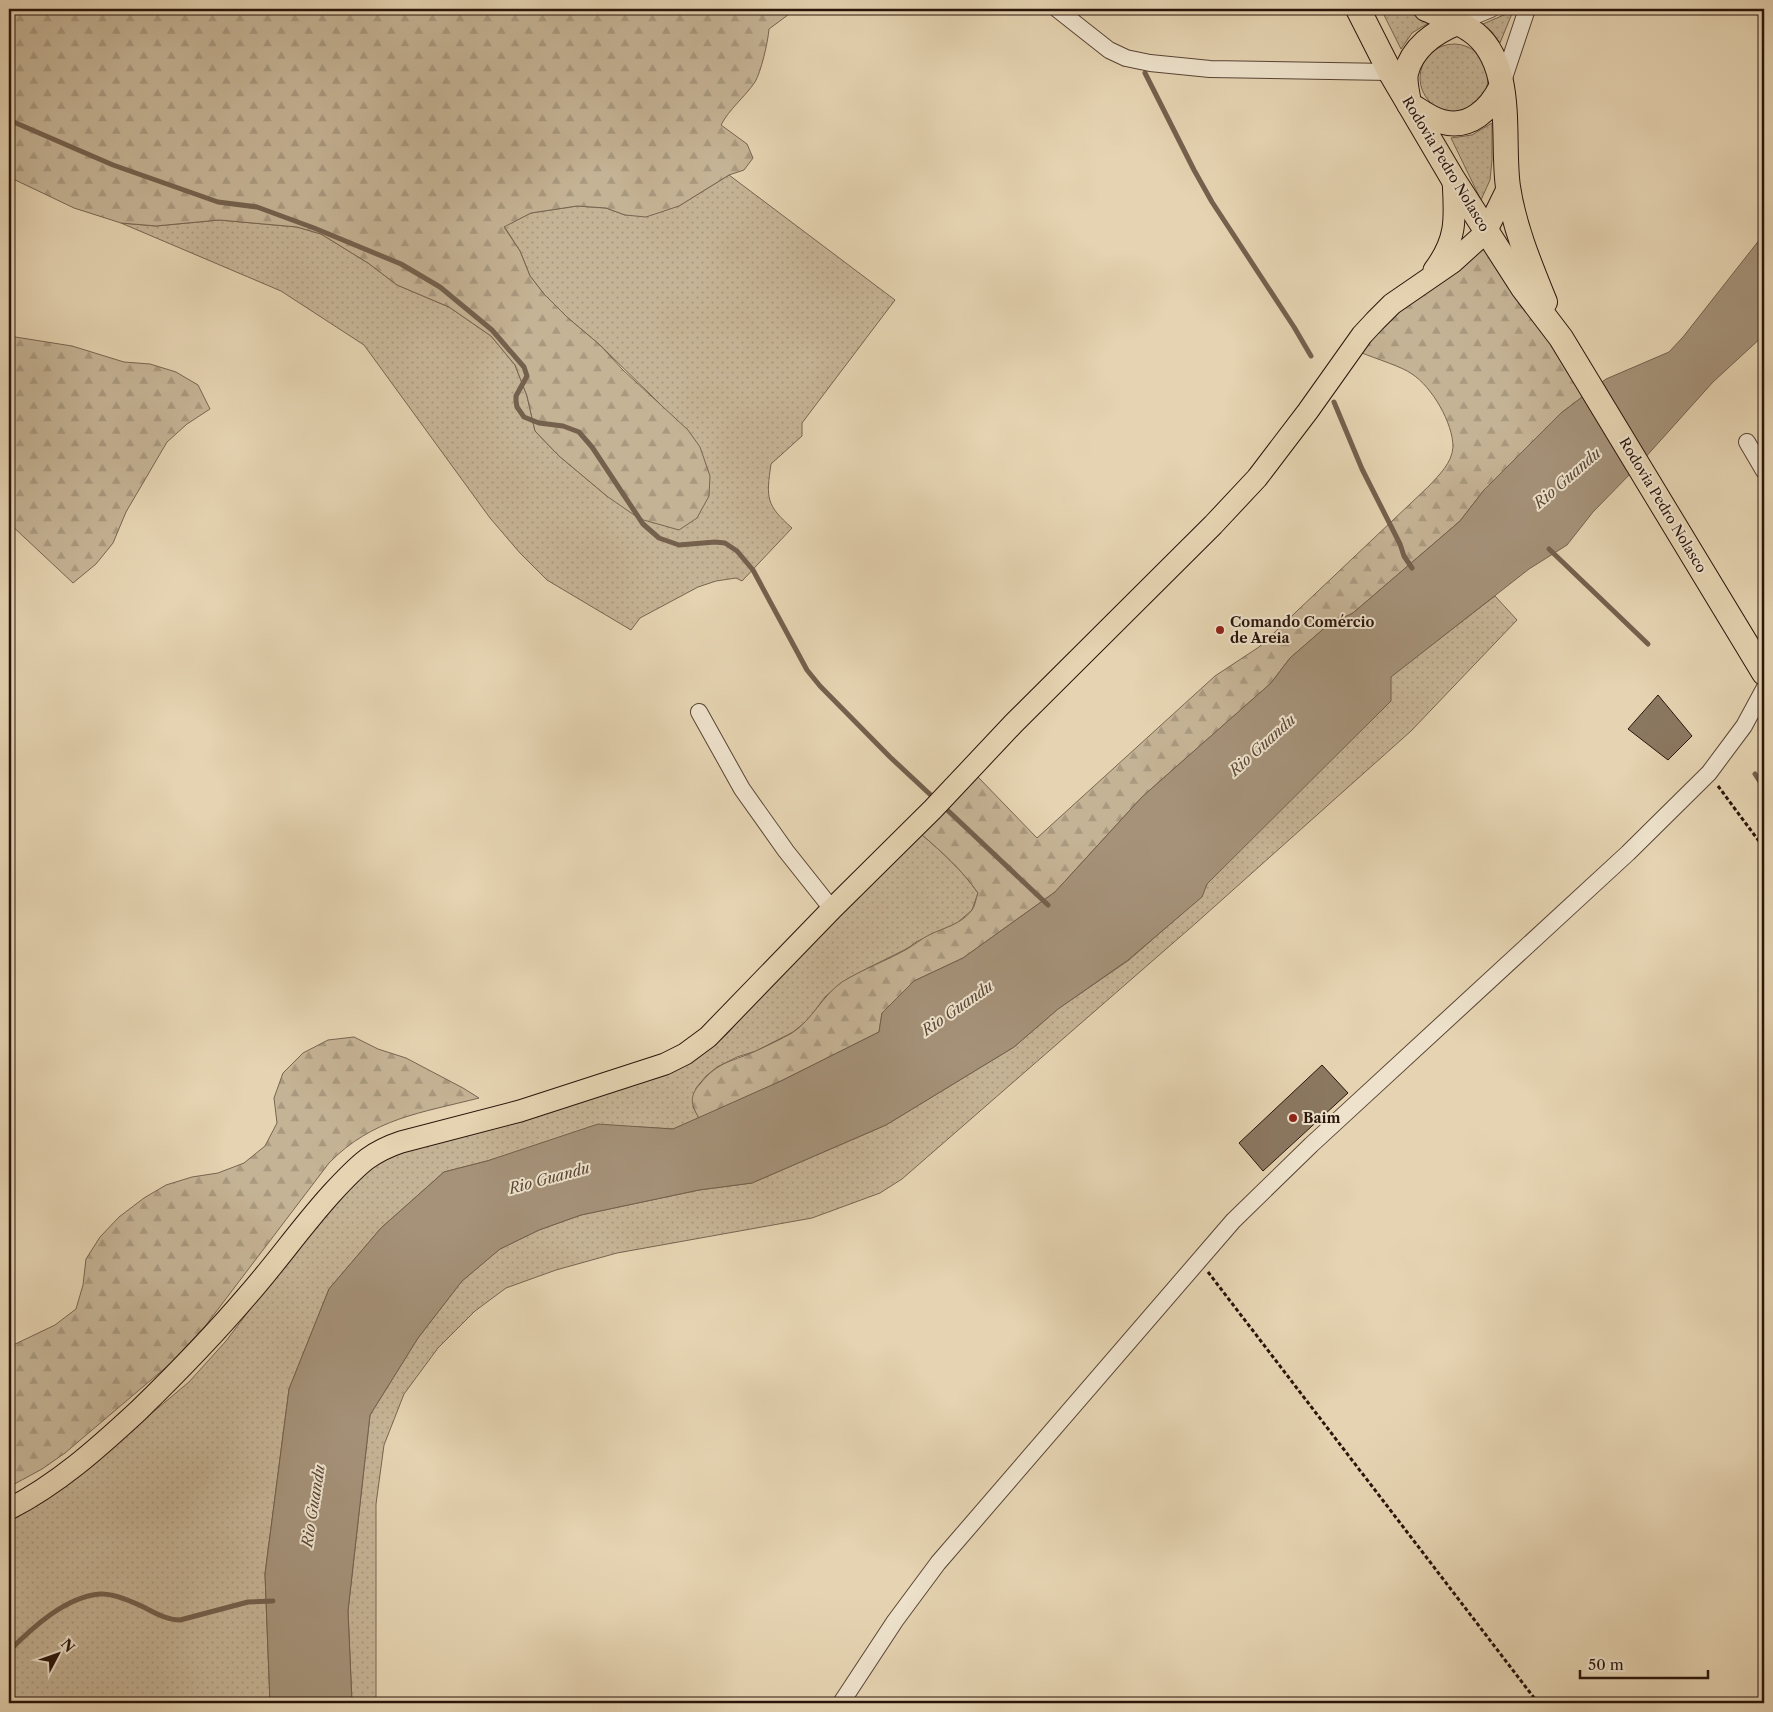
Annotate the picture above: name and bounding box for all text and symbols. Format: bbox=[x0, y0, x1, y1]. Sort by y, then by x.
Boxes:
street label: Rodovia Pedro Nolasco bbox=[1398, 93, 1494, 235]
street label: Rodovia Pedro Nolasco bbox=[1615, 434, 1711, 576]
water label: Rio Guandu bbox=[1529, 444, 1605, 513]
place label: Comando Comércio de Areia bbox=[1230, 613, 1374, 647]
marker: Comando Comércio de Areia bbox=[1214, 624, 1226, 636]
water label: Rio Guandu bbox=[1224, 710, 1299, 780]
water label: Rio Guandu bbox=[917, 976, 997, 1040]
place label: Baim bbox=[1303, 1109, 1341, 1127]
marker: Baim bbox=[1287, 1112, 1299, 1124]
water label: Rio Guandu bbox=[506, 1158, 592, 1198]
water label: Rio Guandu bbox=[297, 1463, 329, 1549]
north arrow bbox=[32, 1630, 82, 1680]
text: N bbox=[57, 1635, 79, 1656]
scale bar bbox=[1580, 1647, 1708, 1679]
text: 50 m bbox=[1588, 1655, 1624, 1674]

